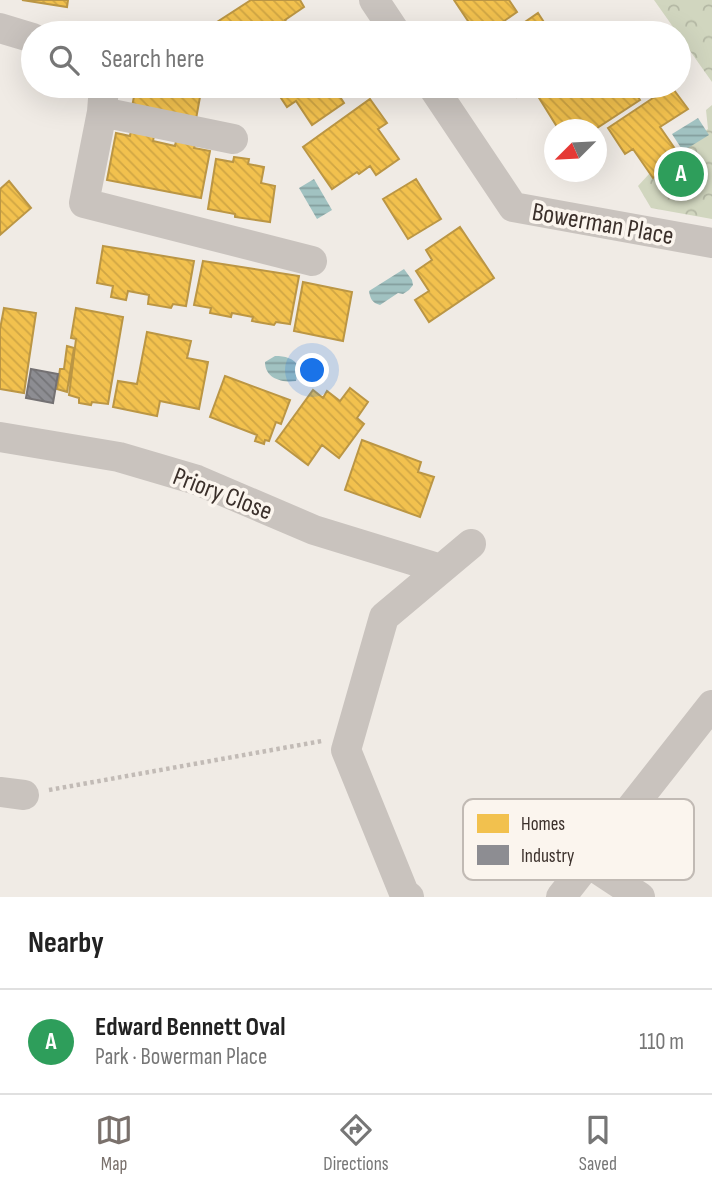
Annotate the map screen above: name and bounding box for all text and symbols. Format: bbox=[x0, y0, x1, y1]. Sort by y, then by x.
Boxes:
search box bbox=[21, 21, 691, 98]
icon: search bbox=[45, 41, 83, 79]
text: Search here bbox=[101, 44, 204, 75]
north arrow bbox=[544, 119, 607, 182]
pin: A bbox=[658, 148, 704, 200]
street label: Bowerman Place bbox=[530, 197, 676, 252]
your location bbox=[295, 353, 329, 387]
street label: Priory Close bbox=[168, 461, 277, 527]
legend bbox=[463, 799, 694, 880]
text: Homes bbox=[521, 813, 565, 836]
text: Industry bbox=[521, 845, 575, 868]
text: Nearby bbox=[28, 925, 104, 961]
text: Edward Bennett Oval bbox=[95, 1012, 286, 1043]
text: A bbox=[46, 1028, 56, 1056]
text: 110 m bbox=[639, 1028, 684, 1056]
text: Park · Bowerman Place bbox=[95, 1043, 267, 1071]
tab: Map bbox=[95, 1111, 133, 1176]
tab: Directions bbox=[323, 1111, 389, 1176]
tab: Saved bbox=[579, 1111, 617, 1176]

